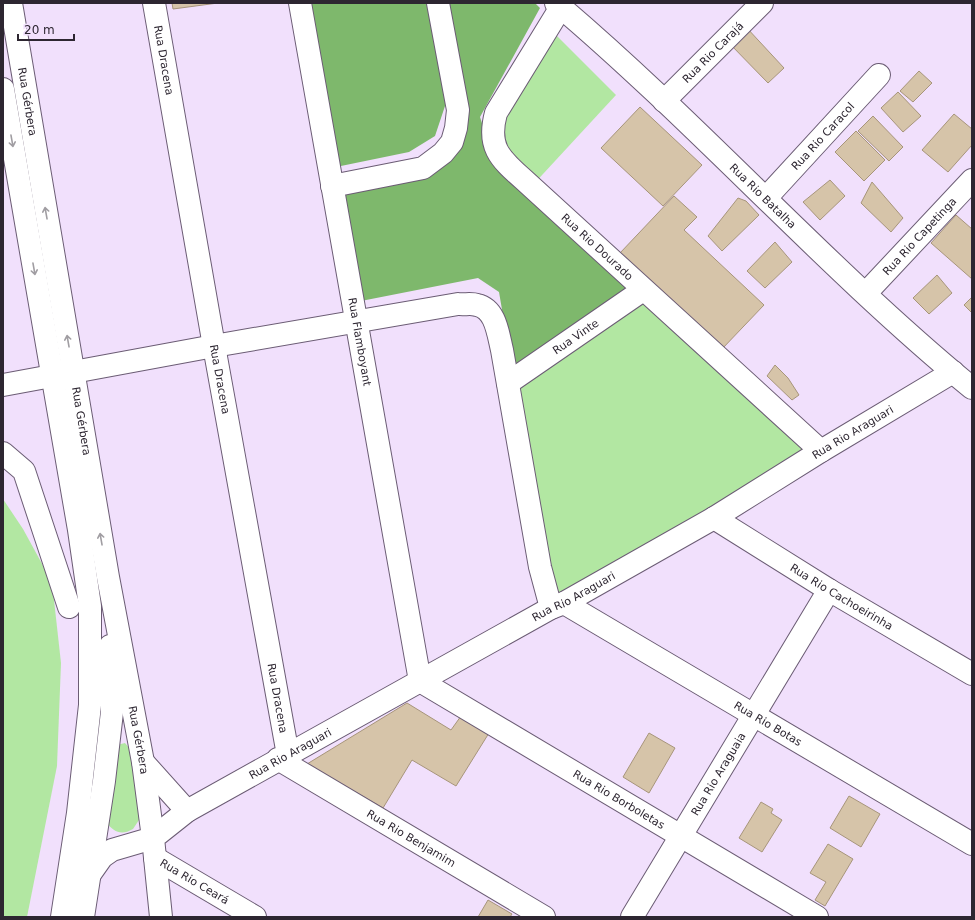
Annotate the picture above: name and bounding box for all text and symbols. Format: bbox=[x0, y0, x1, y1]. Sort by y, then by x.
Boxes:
scale bar bbox=[18, 16, 74, 42]
street label: Rua Rio Carajá bbox=[680, 19, 746, 86]
text: 20 m bbox=[24, 23, 55, 37]
street label: Rua Dracena bbox=[151, 24, 176, 96]
street label: Rua Gérbera bbox=[15, 66, 39, 137]
street label: Rua Rio Caracol bbox=[789, 100, 857, 173]
one-way arrow bbox=[8, 134, 16, 147]
street label: Rua Rio Batalha bbox=[727, 161, 799, 231]
street label: Rua Rio Capetinga bbox=[880, 195, 959, 278]
one-way arrow bbox=[42, 207, 50, 220]
street label: Rua Rio Dourado bbox=[558, 211, 636, 283]
one-way arrow bbox=[31, 262, 39, 275]
street label: Rua Flamboyant bbox=[345, 297, 374, 388]
street label: Rua Vinte bbox=[550, 316, 601, 357]
one-way arrow bbox=[64, 335, 72, 348]
street label: Rua Dracena bbox=[207, 343, 232, 415]
street label: Rua Gérbera bbox=[69, 386, 93, 456]
street label: Rua Rio Araguari bbox=[810, 403, 896, 462]
one-way arrow bbox=[97, 532, 105, 545]
street label: Rua Rio Cachoeirinha bbox=[788, 561, 895, 633]
street label: Rua Rio Araguari bbox=[530, 569, 618, 624]
street label: Rua Dracena bbox=[265, 662, 290, 734]
street label: Rua Rio Botas bbox=[732, 699, 804, 749]
street label: Rua Gérbera bbox=[126, 705, 151, 775]
street label: Rua Rio Araguari bbox=[247, 726, 334, 782]
street label: Rua Rio Araguaia bbox=[689, 730, 749, 818]
street label: Rua Rio Borboletas bbox=[570, 767, 667, 832]
street label: Rua Rio Benjamim bbox=[364, 807, 458, 870]
street label: Rua Rio Ceará bbox=[158, 856, 231, 907]

